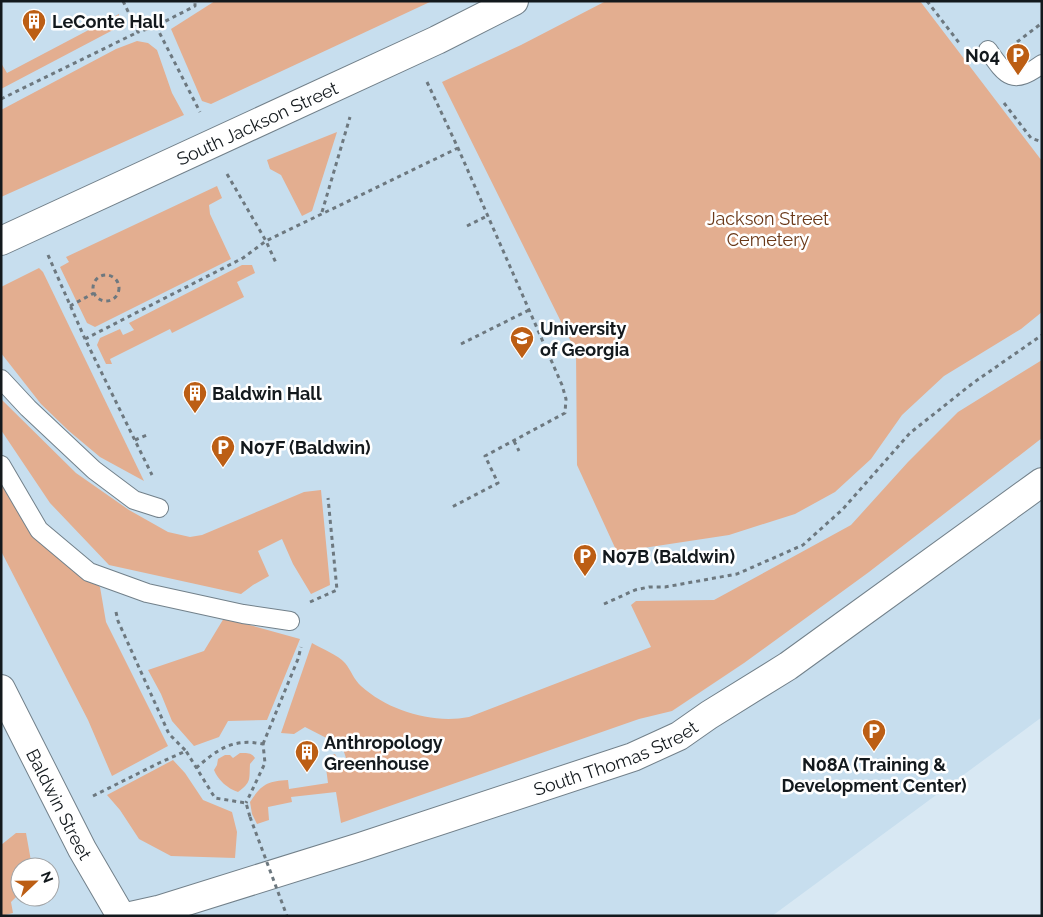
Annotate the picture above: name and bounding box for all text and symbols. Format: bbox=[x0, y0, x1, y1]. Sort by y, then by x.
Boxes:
building icon: LeConte Hall bbox=[21, 8, 47, 42]
place label: LeConte Hall bbox=[52, 11, 164, 32]
parking icon: N04 bbox=[1005, 42, 1031, 76]
place label: N04 bbox=[965, 45, 1000, 66]
street label: South Jackson Street bbox=[173, 77, 341, 169]
park label: Jackson Street Cemetery bbox=[707, 208, 829, 250]
place label: University of Georgia bbox=[540, 318, 629, 360]
school or university icon: University of Georgia bbox=[509, 325, 535, 359]
building icon: Baldwin Hall bbox=[182, 380, 208, 414]
place label: Baldwin Hall bbox=[212, 383, 322, 404]
parking icon: N07F (Baldwin) bbox=[210, 434, 236, 468]
place label: N07F (Baldwin) bbox=[240, 437, 371, 458]
parking icon: N07B (Baldwin) bbox=[572, 543, 598, 577]
place label: N07B (Baldwin) bbox=[602, 546, 735, 567]
street label: South Thomas Street bbox=[531, 716, 701, 800]
parking icon: N08A (Training & Development Center) bbox=[861, 718, 887, 752]
place label: Anthropology Greenhouse bbox=[324, 732, 443, 774]
building icon: Anthropology Greenhouse bbox=[294, 739, 320, 773]
street label: Baldwin Street bbox=[22, 745, 96, 863]
place label: N08A (Training & Development Center) bbox=[781, 754, 967, 796]
north arrow bbox=[10, 857, 60, 907]
text: N bbox=[38, 869, 56, 885]

